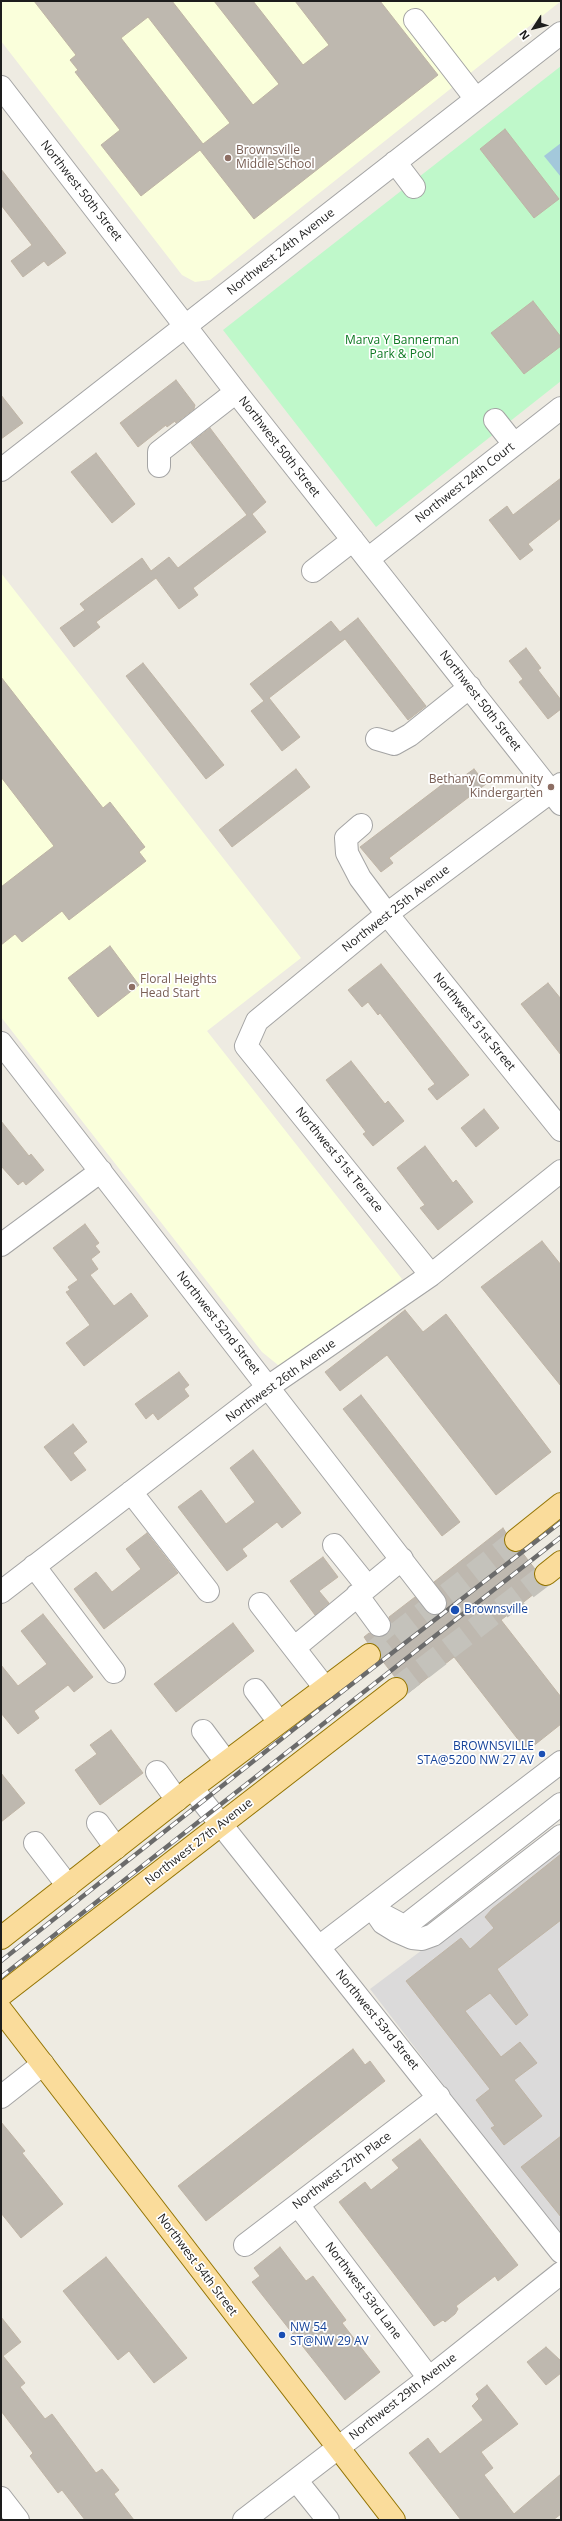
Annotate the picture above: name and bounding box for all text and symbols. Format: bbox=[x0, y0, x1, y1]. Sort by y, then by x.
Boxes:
north arrow bbox=[514, 8, 554, 48]
text: N bbox=[515, 27, 533, 43]
street label: Northwest 50th Street bbox=[37, 138, 125, 244]
place label: Brownsville Middle School bbox=[236, 144, 315, 172]
marker: Brownsville Middle School bbox=[223, 153, 233, 163]
street label: Northwest 24th Avenue bbox=[224, 206, 338, 298]
park label: Marva Y Bannerman Park & Pool bbox=[345, 334, 459, 362]
street label: Northwest 50th Street bbox=[235, 394, 323, 500]
street label: Northwest 24th Court bbox=[413, 440, 517, 526]
street label: Northwest 50th Street bbox=[436, 648, 524, 754]
place label: Bethany Community Kindergarten bbox=[429, 773, 543, 801]
marker: Bethany Community Kindergarten bbox=[546, 782, 556, 792]
street label: Northwest 25th Avenue bbox=[339, 863, 453, 955]
street label: Northwest 51st Street bbox=[430, 970, 518, 1074]
place label: Floral Heights Head Start bbox=[140, 973, 217, 1001]
marker: Floral Heights Head Start bbox=[127, 982, 137, 992]
street label: Northwest 51st Terrace bbox=[292, 1105, 386, 1215]
street label: Northwest 52nd Street bbox=[173, 1269, 263, 1377]
street label: Northwest 26th Avenue bbox=[223, 1336, 339, 1426]
place label: Brownsville bbox=[464, 1603, 528, 1617]
marker: Brownsville bbox=[449, 1604, 461, 1616]
place label: BROWNSVILLE STA@5200 NW 27 AV bbox=[417, 1740, 534, 1768]
marker: BROWNSVILLE STA@5200 NW 27 AV bbox=[537, 1749, 547, 1759]
street label: Northwest 27th Avenue bbox=[142, 1796, 256, 1888]
street label: Northwest 53rd Street bbox=[332, 1967, 422, 2073]
street label: Northwest 27th Place bbox=[290, 2129, 394, 2213]
street label: Northwest 54th Street bbox=[154, 2211, 240, 2319]
street label: Northwest 53rd Lane bbox=[322, 2240, 404, 2342]
place label: NW 54 ST@NW 29 AV bbox=[290, 2321, 369, 2349]
marker: NW 54 ST@NW 29 AV bbox=[277, 2330, 287, 2340]
street label: Northwest 29th Avenue bbox=[346, 2351, 460, 2443]

